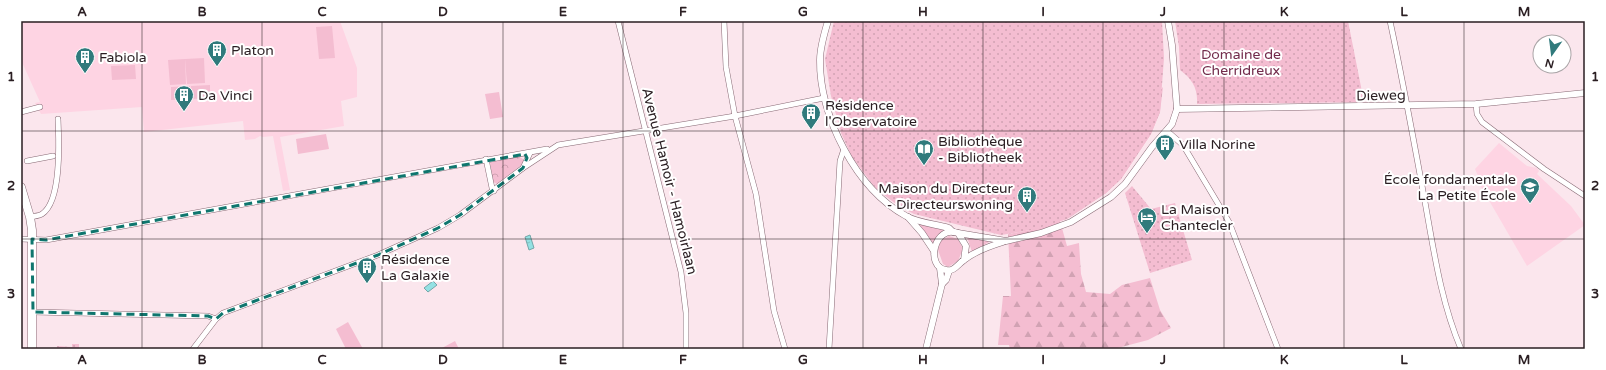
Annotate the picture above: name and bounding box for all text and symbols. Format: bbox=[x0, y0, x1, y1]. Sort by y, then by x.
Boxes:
text: A bbox=[77, 4, 87, 20]
text: B bbox=[197, 4, 207, 20]
text: C bbox=[317, 4, 327, 20]
text: D bbox=[438, 4, 448, 20]
text: E bbox=[559, 4, 567, 20]
text: F bbox=[679, 4, 687, 20]
text: G bbox=[798, 4, 808, 20]
text: H bbox=[918, 4, 928, 20]
text: I bbox=[1041, 4, 1045, 20]
text: J bbox=[1159, 4, 1166, 20]
text: K bbox=[1280, 4, 1289, 20]
text: L bbox=[1400, 4, 1408, 20]
text: M bbox=[1518, 4, 1530, 20]
north arrow bbox=[1532, 34, 1572, 74]
building icon: Platon bbox=[206, 39, 228, 67]
place label: Platon bbox=[231, 42, 274, 59]
building icon: Fabiola bbox=[74, 46, 96, 74]
park label: Domaine de Cherridreux bbox=[1201, 46, 1281, 79]
place label: Fabiola bbox=[99, 49, 147, 66]
text: N bbox=[1544, 56, 1556, 71]
text: 1 bbox=[7, 69, 15, 85]
text: 1 bbox=[1591, 69, 1599, 85]
building icon: Da Vinci bbox=[173, 84, 195, 112]
street label: Avenue Hamoir - Hamoirlaan bbox=[638, 86, 701, 276]
place label: Da Vinci bbox=[198, 87, 252, 104]
street label: Dieweg bbox=[1356, 87, 1406, 104]
place label: Résidence l'Observatoire bbox=[825, 97, 917, 130]
building icon: Résidence l'Observatoire bbox=[800, 102, 822, 130]
place label: Bibliothèque - Bibliotheek bbox=[938, 133, 1022, 166]
building icon: Villa Norine bbox=[1154, 133, 1176, 161]
place label: Villa Norine bbox=[1179, 136, 1255, 153]
library icon: Bibliothèque - Bibliotheek bbox=[913, 138, 935, 166]
place label: École fondamentale La Petite École bbox=[1384, 171, 1516, 204]
school or university icon: École fondamentale La Petite École bbox=[1519, 176, 1541, 204]
text: 2 bbox=[7, 178, 15, 194]
text: 2 bbox=[1591, 178, 1599, 194]
place label: Maison du Directeur - Directeurswoning bbox=[878, 180, 1014, 213]
building icon: Maison du Directeur - Directeurswoning bbox=[1016, 185, 1038, 213]
place label: La Maison Chantecler bbox=[1161, 201, 1234, 234]
hotel icon: La Maison Chantecler bbox=[1136, 206, 1158, 234]
place label: Résidence La Galaxie bbox=[381, 251, 450, 284]
building icon: Résidence La Galaxie bbox=[356, 256, 378, 284]
text: 3 bbox=[7, 286, 15, 302]
text: 3 bbox=[1591, 286, 1599, 302]
text: A bbox=[77, 352, 87, 368]
text: B bbox=[197, 352, 207, 368]
text: C bbox=[317, 352, 327, 368]
text: D bbox=[438, 352, 448, 368]
text: E bbox=[559, 352, 567, 368]
text: F bbox=[679, 352, 687, 368]
text: G bbox=[798, 352, 808, 368]
text: H bbox=[918, 352, 928, 368]
text: I bbox=[1041, 352, 1045, 368]
text: J bbox=[1159, 352, 1166, 368]
text: K bbox=[1280, 352, 1289, 368]
text: L bbox=[1400, 352, 1408, 368]
text: M bbox=[1518, 352, 1530, 368]

